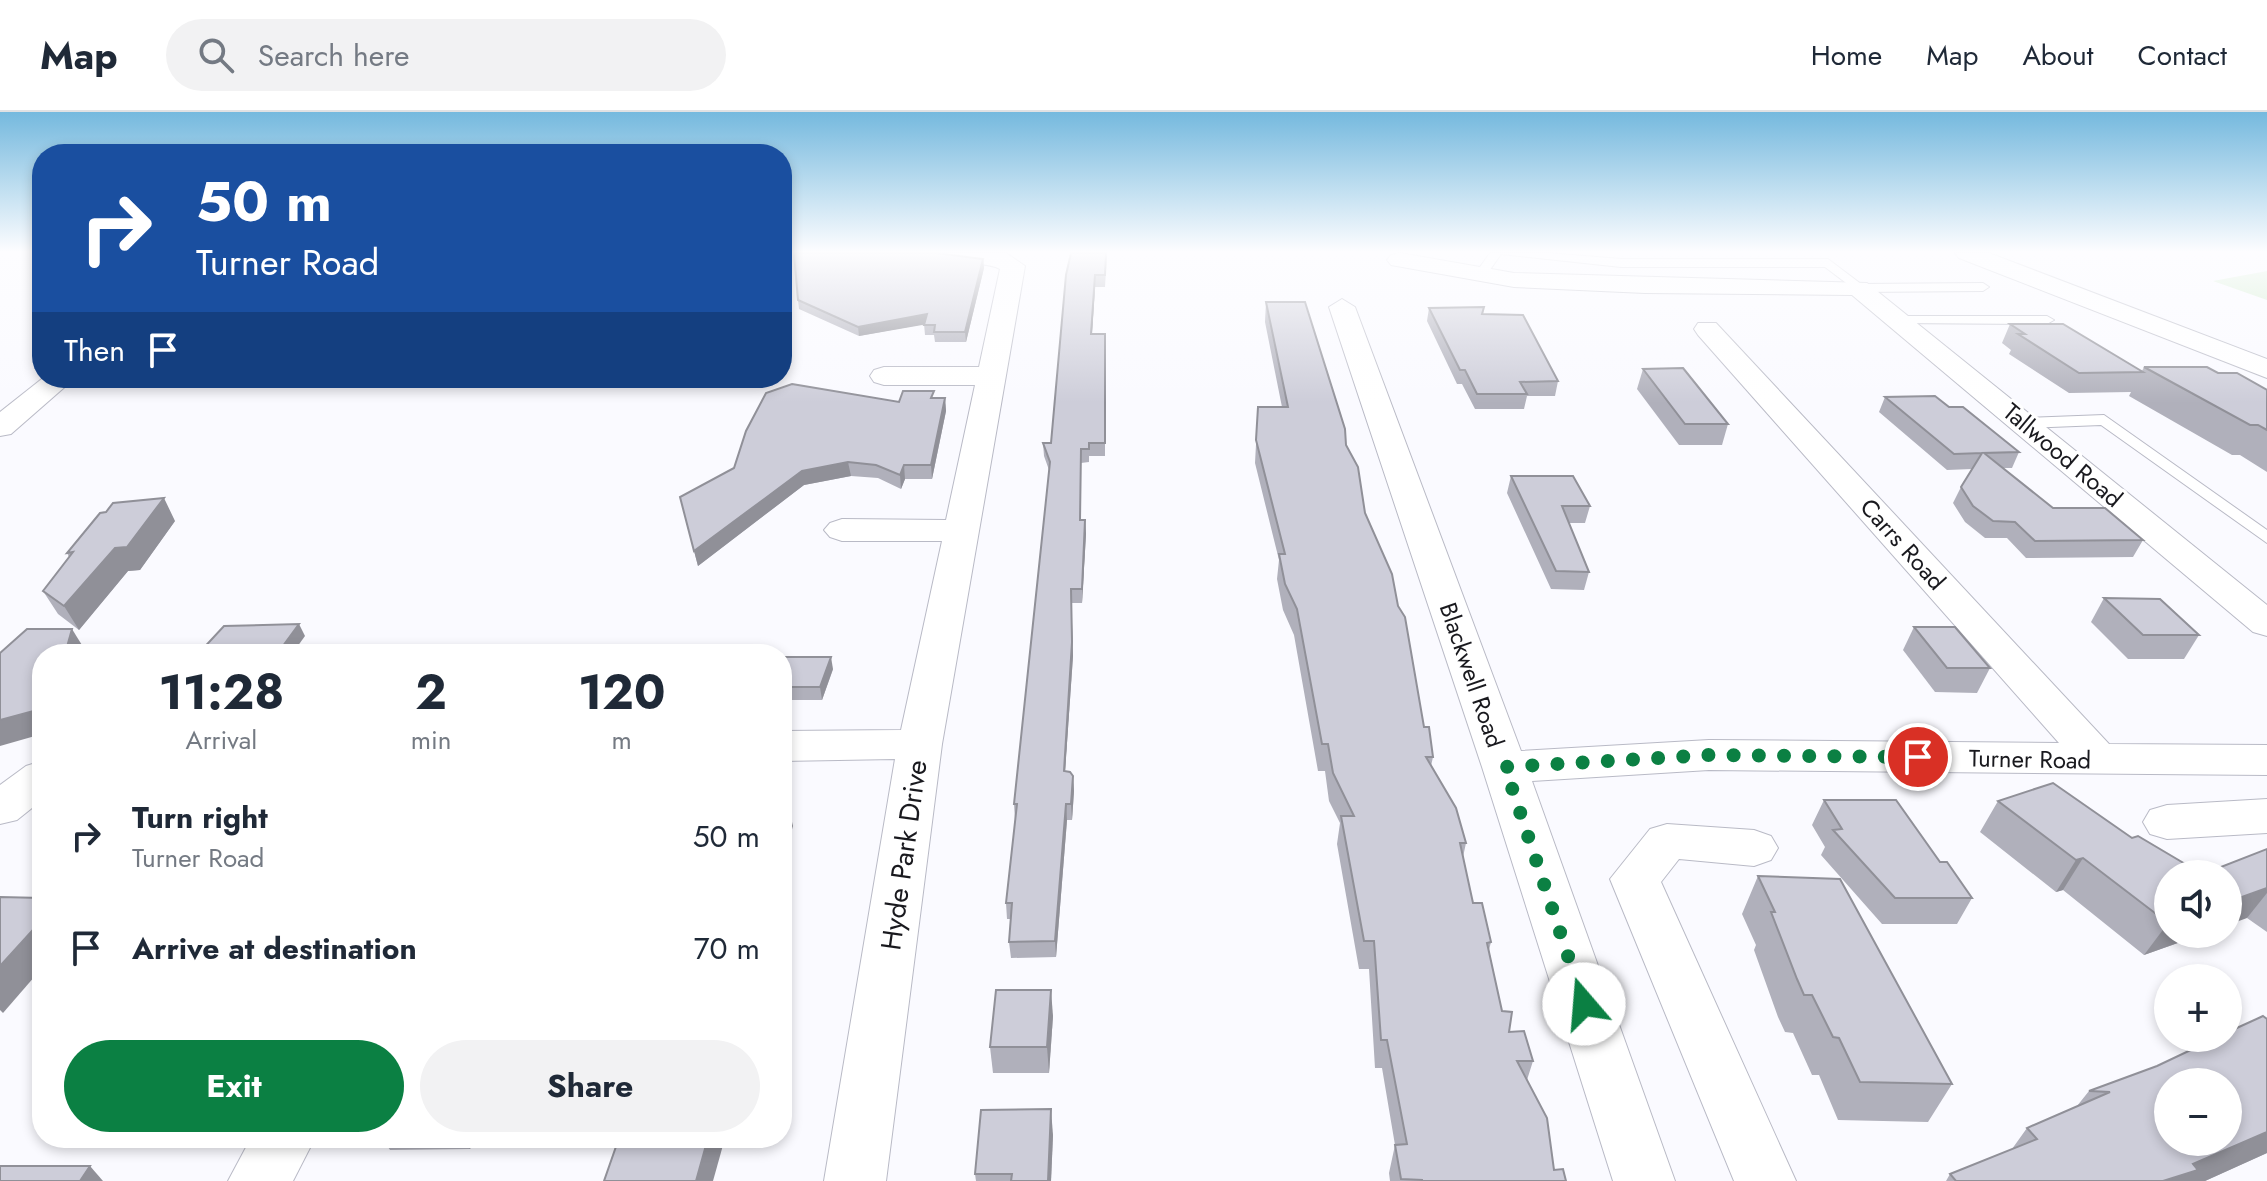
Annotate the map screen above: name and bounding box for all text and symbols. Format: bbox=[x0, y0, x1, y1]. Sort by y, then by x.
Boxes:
search box bbox=[166, 19, 726, 91]
text: Map bbox=[40, 28, 118, 83]
icon: search bbox=[194, 33, 238, 77]
text: Search here bbox=[258, 34, 410, 77]
text: Home bbox=[1811, 35, 1882, 76]
text: Map bbox=[1926, 35, 1978, 76]
text: About bbox=[2022, 35, 2094, 76]
text: Contact bbox=[2138, 35, 2227, 76]
text: 50 m bbox=[196, 161, 332, 242]
icon: right bbox=[64, 176, 168, 280]
text: Turner Road bbox=[196, 236, 379, 288]
icon: arrive bbox=[141, 328, 185, 372]
text: Then bbox=[64, 329, 125, 372]
street label: Tallwood Road bbox=[1996, 395, 2130, 515]
street label: Carrs Road bbox=[1852, 490, 1954, 598]
street label: Blackwell Road bbox=[1431, 598, 1513, 752]
text: 11:28 bbox=[158, 658, 284, 727]
text: 2 bbox=[415, 658, 447, 727]
text: 120 bbox=[578, 658, 666, 727]
text: Arrival bbox=[186, 721, 257, 759]
text: min bbox=[411, 721, 451, 759]
text: m bbox=[612, 721, 632, 759]
pin bbox=[1884, 723, 1952, 791]
icon: arrive bbox=[1896, 735, 1940, 779]
street label: Turner Road bbox=[1969, 740, 2091, 778]
street label: Hyde Park Drive bbox=[870, 757, 938, 953]
text: Turn right bbox=[132, 796, 268, 839]
icon: right bbox=[64, 814, 108, 858]
text: 50 m bbox=[693, 815, 760, 858]
text: Turner Road bbox=[132, 839, 264, 877]
map controls bbox=[2154, 860, 2242, 1156]
button: sound bbox=[2154, 860, 2242, 948]
icon: arrive bbox=[64, 926, 108, 970]
text: Arrive at destination bbox=[132, 927, 417, 970]
text: 70 m bbox=[694, 927, 760, 970]
position arrow bbox=[1542, 962, 1626, 1046]
button: + bbox=[2154, 964, 2242, 1052]
button: Exit bbox=[64, 1040, 404, 1132]
button: Share bbox=[420, 1040, 760, 1132]
button: − bbox=[2154, 1068, 2242, 1156]

